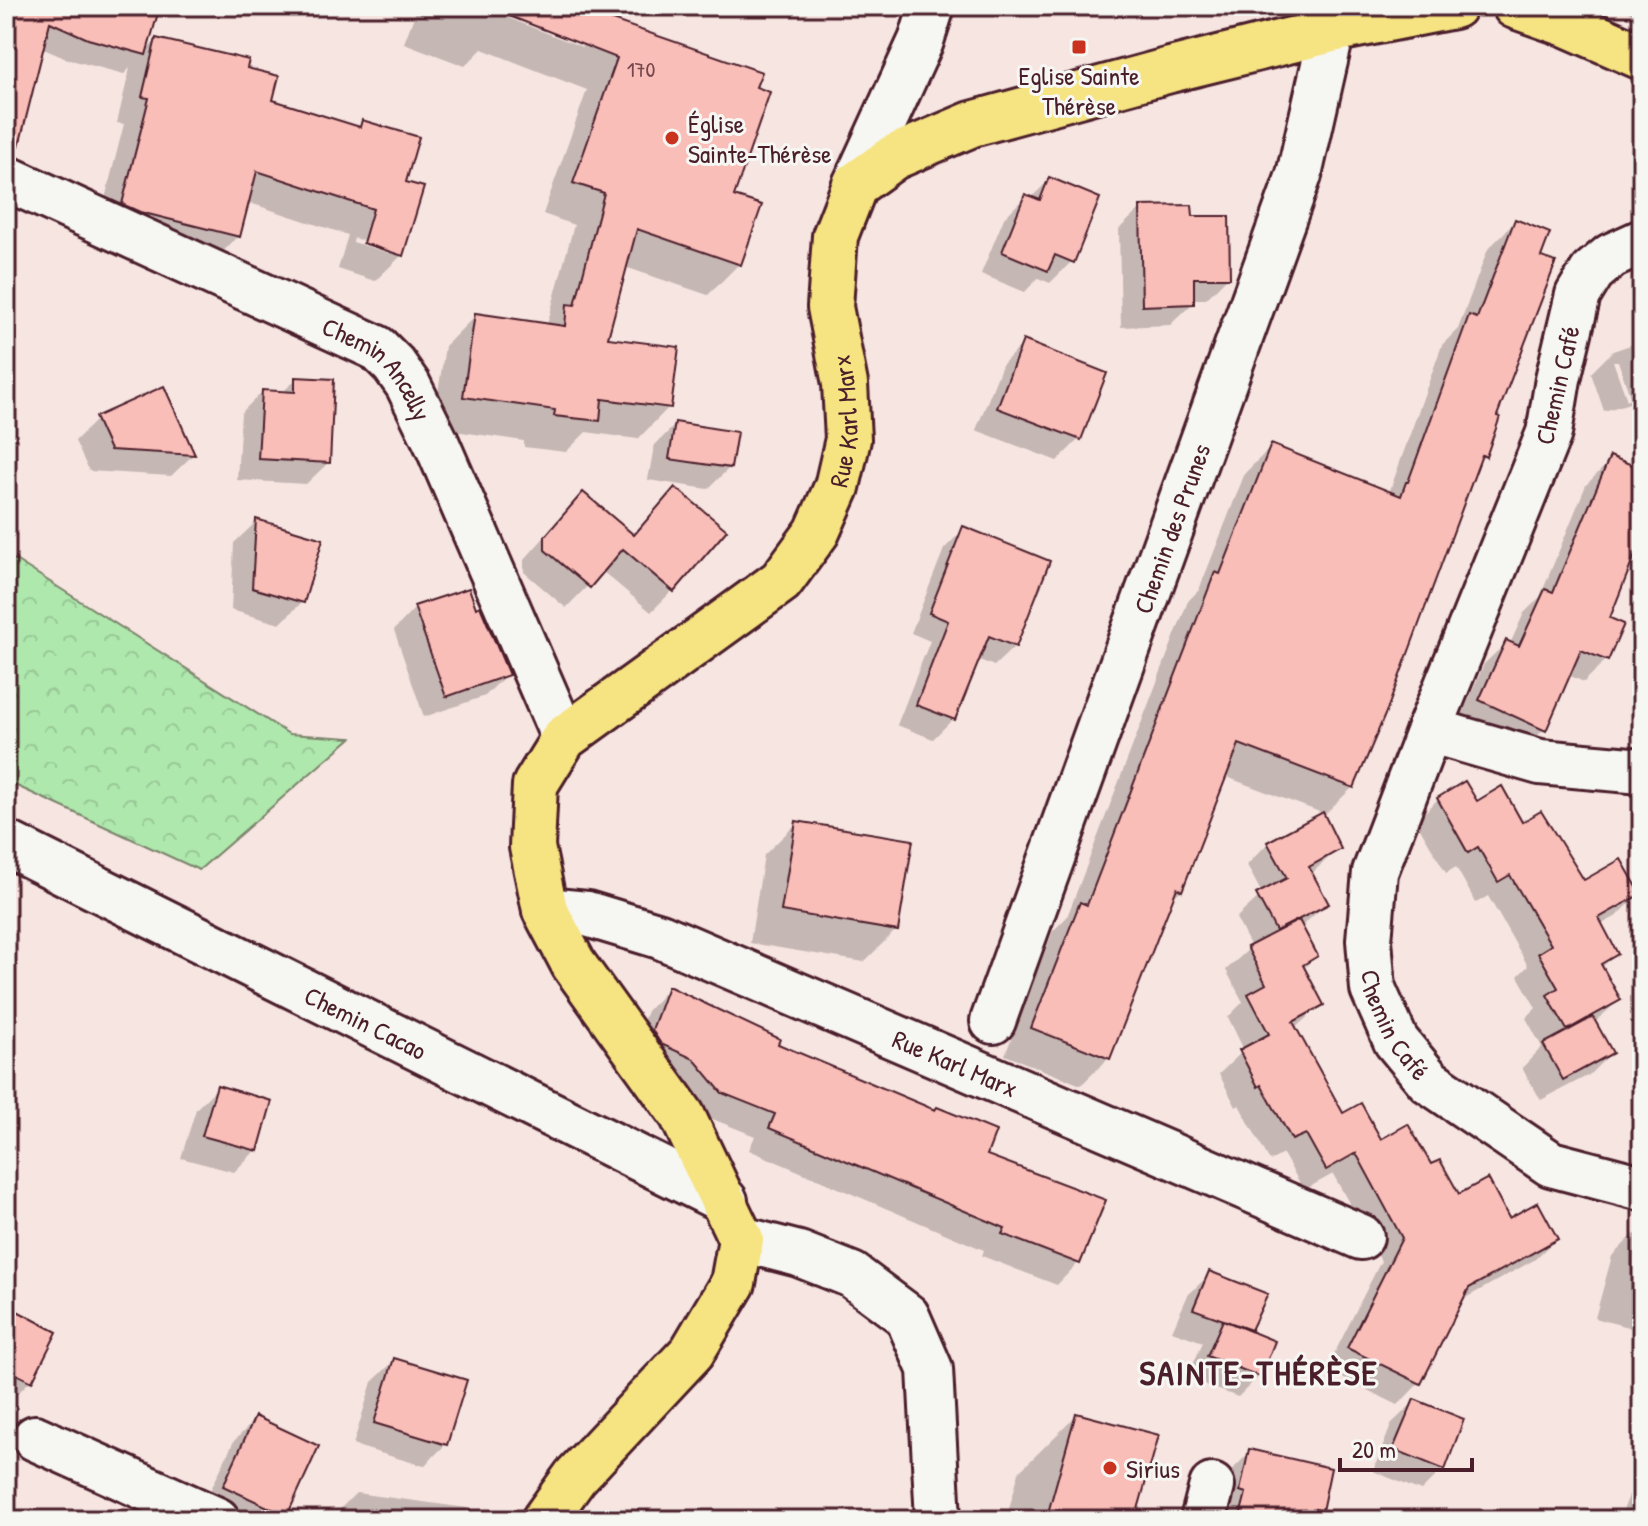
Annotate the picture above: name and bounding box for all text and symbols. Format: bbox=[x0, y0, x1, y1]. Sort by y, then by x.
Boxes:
marker: Eglise Sainte Thérèse bbox=[1070, 38, 1088, 56]
house number: 170 bbox=[627, 54, 656, 84]
place label: Eglise Sainte Thérèse bbox=[1018, 58, 1140, 123]
place label: Église Sainte-Thérèse bbox=[688, 106, 832, 171]
marker: Église Sainte-Thérèse bbox=[663, 129, 681, 147]
street label: Chemin Ancelly bbox=[317, 308, 440, 426]
street label: Chemin Café bbox=[1526, 322, 1588, 448]
street label: Rue Karl Marx bbox=[820, 352, 866, 490]
street label: Chemin des Prunes bbox=[1124, 438, 1218, 618]
street label: Chemin Café bbox=[1354, 969, 1438, 1087]
street label: Chemin Cacao bbox=[299, 977, 433, 1067]
street label: Rue Karl Marx bbox=[888, 1021, 1023, 1105]
district label: SAINTE-THÉRÈSE bbox=[1140, 1350, 1378, 1396]
scale bar bbox=[1340, 1422, 1472, 1472]
text: 20 m bbox=[1352, 1433, 1396, 1465]
place label: Sirius bbox=[1126, 1451, 1180, 1486]
marker: Sirius bbox=[1101, 1459, 1119, 1477]

